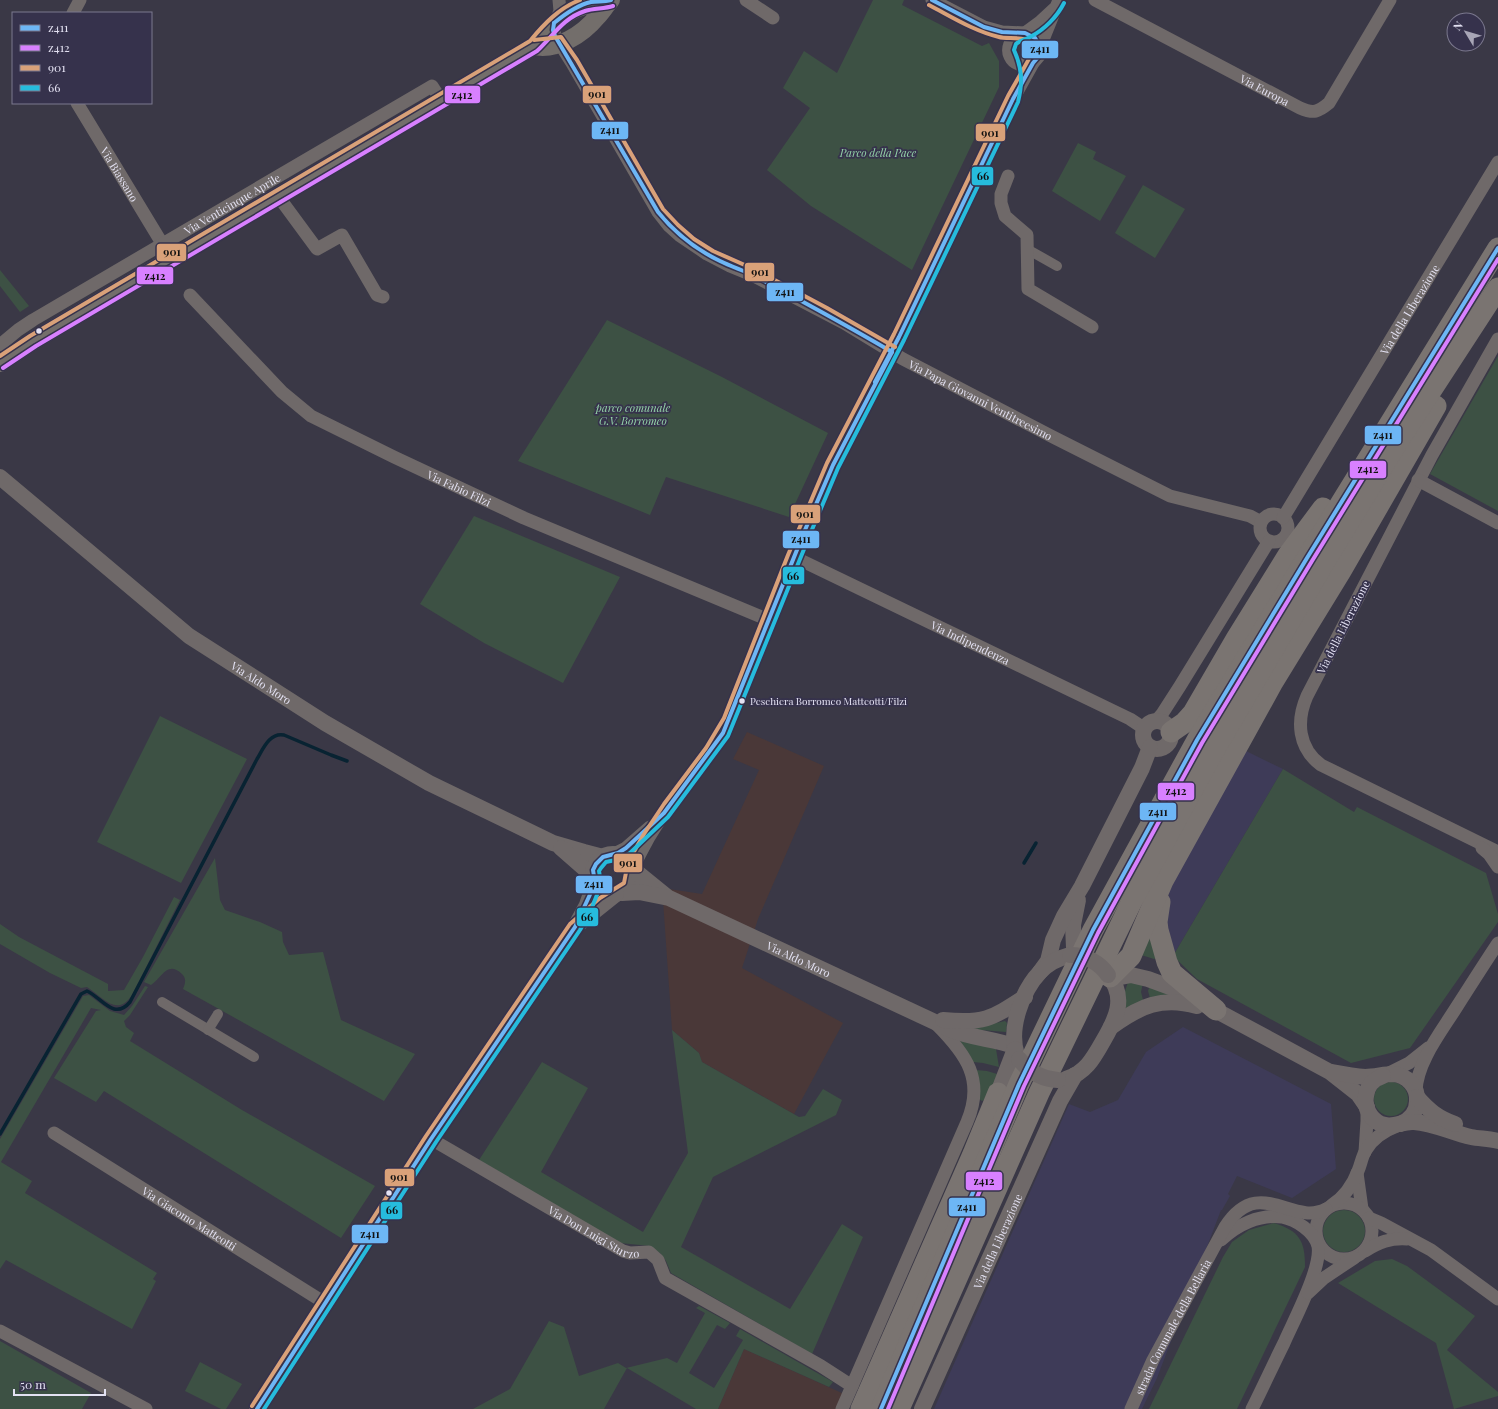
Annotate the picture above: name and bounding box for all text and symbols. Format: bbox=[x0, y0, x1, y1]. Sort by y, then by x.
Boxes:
legend bbox=[12, 12, 152, 104]
north arrow bbox=[1446, 12, 1486, 52]
text: N bbox=[1449, 18, 1466, 33]
text: z411 bbox=[48, 19, 69, 35]
text: z412 bbox=[48, 39, 70, 55]
line badge: z411 bbox=[1021, 40, 1059, 59]
text: z411 bbox=[1030, 41, 1050, 56]
text: 901 bbox=[48, 59, 66, 75]
street label: Via Europa bbox=[1237, 70, 1293, 109]
text: 66 bbox=[48, 79, 60, 95]
line badge: z412 bbox=[444, 85, 481, 104]
line badge: 901 bbox=[582, 85, 612, 104]
text: 901 bbox=[588, 86, 606, 101]
text: z412 bbox=[452, 87, 473, 102]
line badge: z411 bbox=[591, 121, 629, 140]
text: z411 bbox=[600, 122, 620, 137]
line badge: 901 bbox=[975, 123, 1006, 142]
text: 901 bbox=[981, 125, 999, 140]
street label: Via Biassano bbox=[97, 143, 142, 204]
park label: Parco della Pace bbox=[839, 145, 916, 160]
line badge: 66 bbox=[971, 166, 994, 186]
text: 66 bbox=[977, 168, 989, 183]
street label: Via Venticinque Aprile bbox=[180, 169, 283, 238]
line badge: 901 bbox=[156, 243, 187, 262]
text: 901 bbox=[163, 244, 181, 259]
street label: Via della Liberazione bbox=[1376, 261, 1442, 358]
line badge: 901 bbox=[744, 262, 775, 282]
text: 901 bbox=[751, 264, 769, 279]
line badge: z412 bbox=[136, 266, 174, 285]
text: z412 bbox=[145, 268, 166, 283]
line badge: z411 bbox=[766, 282, 804, 302]
text: z411 bbox=[775, 284, 795, 299]
unlabelled marker bbox=[34, 326, 44, 336]
street label: Via Papa Giovanni Ventitreesimo bbox=[905, 355, 1055, 443]
park label: parco comunale G.V. Borromeo bbox=[595, 400, 670, 428]
line badge: z411 bbox=[1364, 425, 1402, 445]
text: z411 bbox=[1373, 427, 1393, 442]
line badge: z412 bbox=[1349, 460, 1387, 479]
text: z412 bbox=[1358, 461, 1379, 476]
street label: Via Fabio Filzi bbox=[424, 466, 494, 509]
line badge: 901 bbox=[790, 504, 821, 524]
text: 901 bbox=[796, 506, 814, 521]
line badge: z411 bbox=[782, 530, 820, 549]
text: z411 bbox=[791, 531, 811, 546]
line badge: 66 bbox=[782, 566, 805, 585]
text: 66 bbox=[787, 568, 799, 583]
street label: Via della Liberazione bbox=[1313, 577, 1373, 677]
street label: Via Indipendenza bbox=[928, 616, 1013, 668]
street label: Via Aldo Moro bbox=[228, 657, 295, 707]
place label: Peschiera Borromeo Matteotti/Filzi bbox=[750, 694, 907, 708]
marker: Peschiera Borromeo Matteotti/Filzi bbox=[737, 696, 747, 706]
line badge: z412 bbox=[1157, 782, 1195, 801]
text: z412 bbox=[1166, 783, 1187, 798]
line badge: z411 bbox=[1139, 802, 1177, 821]
text: z411 bbox=[1148, 804, 1168, 819]
line badge: 901 bbox=[613, 853, 643, 873]
text: 901 bbox=[619, 855, 637, 870]
line badge: z411 bbox=[575, 875, 613, 894]
text: z411 bbox=[584, 876, 604, 891]
line badge: 66 bbox=[576, 907, 599, 927]
text: 66 bbox=[581, 909, 593, 924]
street label: Via Aldo Moro bbox=[764, 937, 833, 980]
line badge: 901 bbox=[384, 1168, 415, 1187]
text: 901 bbox=[390, 1169, 408, 1184]
line badge: z412 bbox=[965, 1171, 1003, 1191]
text: z412 bbox=[974, 1173, 995, 1188]
street label: Via Giacomo Matteotti bbox=[139, 1182, 240, 1253]
unlabelled marker bbox=[384, 1188, 394, 1198]
street label: Via della Liberazione bbox=[969, 1191, 1025, 1292]
line badge: z411 bbox=[948, 1197, 986, 1217]
text: z411 bbox=[957, 1199, 977, 1214]
line badge: 66 bbox=[380, 1201, 403, 1220]
street label: Via Don Luigi Sturzo bbox=[545, 1201, 640, 1261]
text: 66 bbox=[386, 1202, 398, 1217]
line badge: z411 bbox=[351, 1224, 389, 1244]
text: z411 bbox=[360, 1226, 380, 1241]
street label: strada Comunale della Bellaria bbox=[1131, 1256, 1214, 1397]
scale bar bbox=[14, 1371, 105, 1397]
text: 50 m bbox=[20, 1376, 46, 1392]

